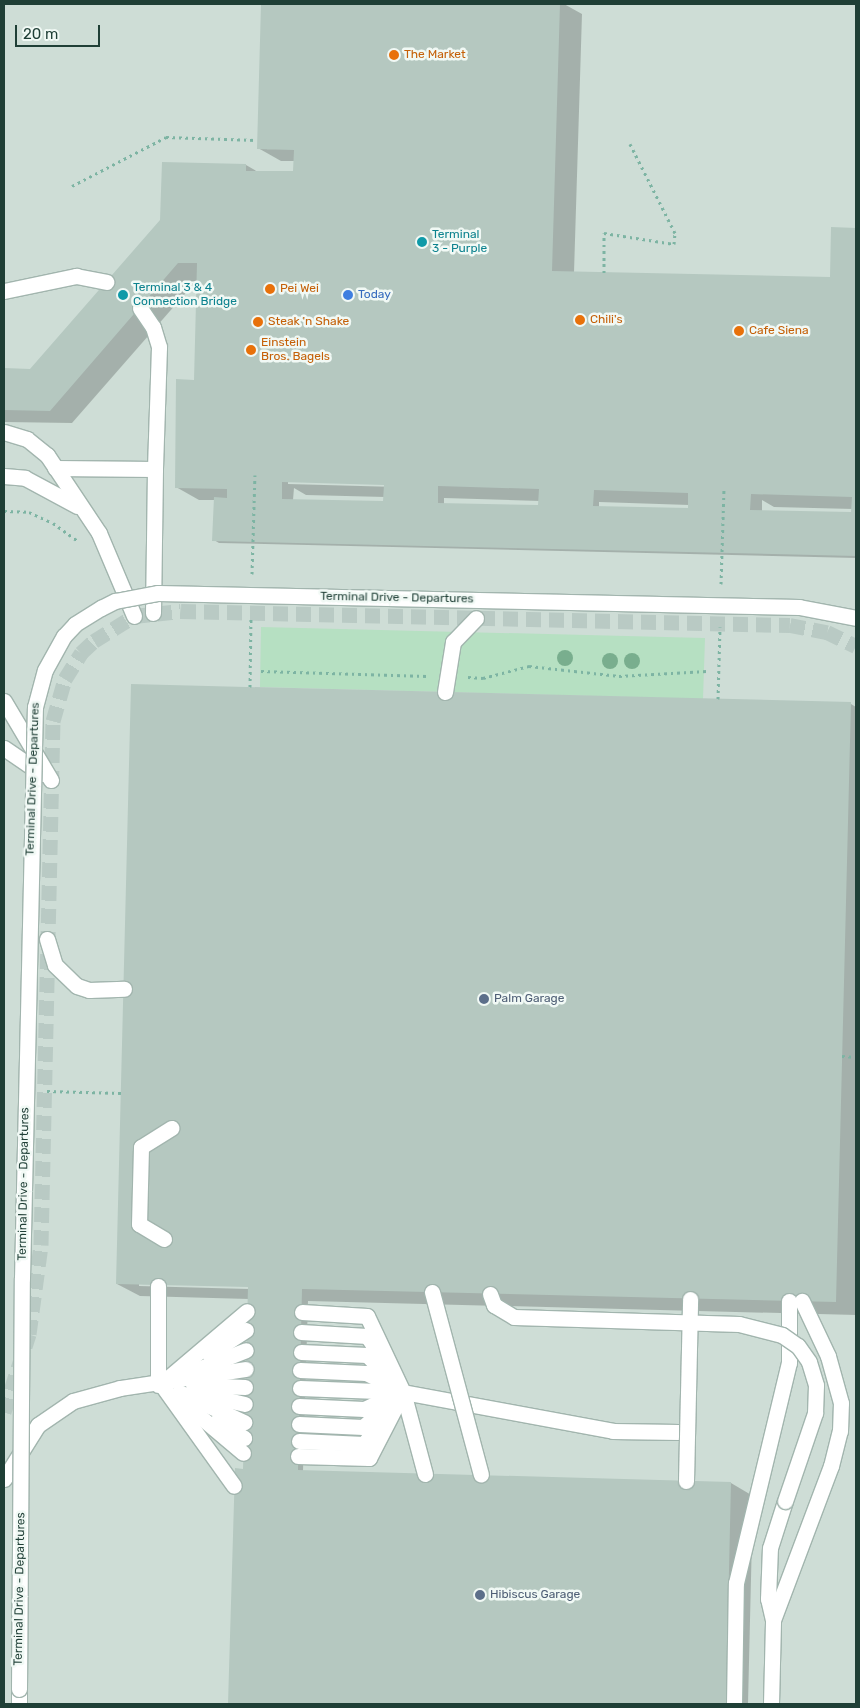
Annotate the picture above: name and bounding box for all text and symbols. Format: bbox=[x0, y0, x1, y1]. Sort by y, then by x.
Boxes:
scale bar bbox=[18, 15, 102, 47]
text: 20 m bbox=[23, 25, 58, 43]
place label: The Market bbox=[404, 48, 466, 62]
marker: The Market bbox=[388, 49, 400, 61]
place label: Terminal 3 - Purple bbox=[432, 228, 487, 256]
marker: Terminal 3 - Purple bbox=[416, 236, 428, 248]
place label: Terminal 3 & 4 Connection Bridge bbox=[133, 281, 237, 309]
place label: Pei Wei bbox=[280, 282, 319, 296]
marker: Pei Wei bbox=[264, 283, 276, 295]
place label: Today bbox=[358, 288, 391, 302]
marker: Terminal 3 & 4 Connection Bridge bbox=[117, 289, 129, 301]
marker: Today bbox=[342, 289, 354, 301]
place label: Chili's bbox=[590, 313, 623, 327]
marker: Chili's bbox=[574, 314, 586, 326]
place label: Steak 'n Shake bbox=[268, 315, 349, 329]
marker: Steak 'n Shake bbox=[252, 316, 264, 328]
place label: Cafe Siena bbox=[749, 324, 809, 338]
marker: Cafe Siena bbox=[733, 325, 745, 337]
place label: Einstein Bros. Bagels bbox=[261, 336, 330, 364]
marker: Einstein Bros. Bagels bbox=[245, 344, 257, 356]
street label: Terminal Drive - Departures bbox=[320, 589, 474, 607]
street label: Terminal Drive - Departures bbox=[23, 702, 43, 856]
place label: Palm Garage bbox=[494, 992, 565, 1006]
marker: Palm Garage bbox=[478, 993, 490, 1005]
street label: Terminal Drive - Departures bbox=[15, 1107, 33, 1261]
street label: Terminal Drive - Departures bbox=[11, 1512, 29, 1666]
place label: Hibiscus Garage bbox=[490, 1588, 580, 1602]
marker: Hibiscus Garage bbox=[474, 1589, 486, 1601]

